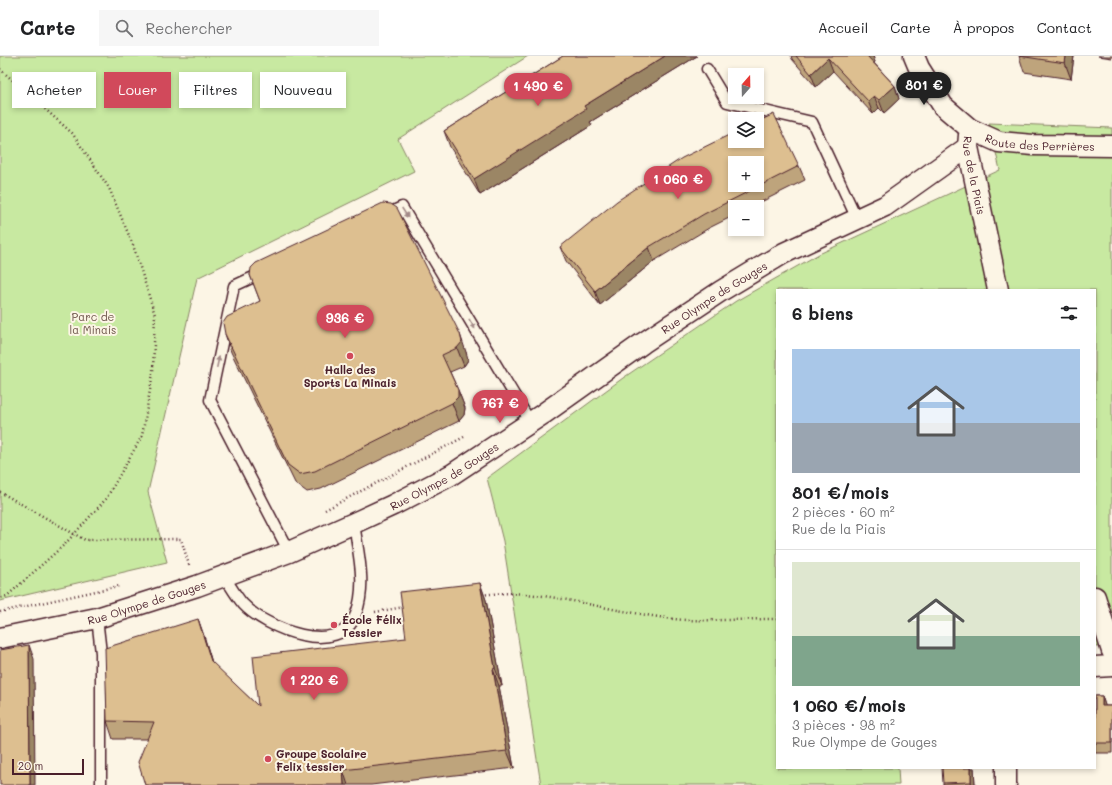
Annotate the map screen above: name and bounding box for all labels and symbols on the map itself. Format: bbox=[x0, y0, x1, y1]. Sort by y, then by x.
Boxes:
north arrow bbox=[728, 68, 764, 104]
pin: 801 € bbox=[896, 72, 952, 106]
pin: 1 490 € bbox=[501, 73, 575, 107]
street label: Route des Perrières bbox=[983, 129, 1095, 153]
street label: Rue de la Piais bbox=[960, 136, 989, 216]
pin: 1 060 € bbox=[641, 166, 715, 200]
one-way arrow bbox=[402, 207, 409, 219]
street label: Rue Olympe de Gouges bbox=[658, 258, 770, 337]
pin: 936 € bbox=[317, 305, 373, 339]
park label: Parc de la Minais bbox=[70, 309, 116, 337]
one-way arrow bbox=[469, 318, 476, 330]
marker: Halle des Sports La Minais bbox=[345, 351, 355, 361]
one-way arrow bbox=[215, 356, 221, 368]
place label: Halle des Sports La Minais bbox=[304, 362, 397, 390]
pin: 767 € bbox=[472, 390, 528, 424]
street label: Rue Olympe de Gouges bbox=[387, 438, 501, 513]
street label: Rue Olympe de Gouges bbox=[86, 576, 208, 627]
place label: École Félix Tessier bbox=[342, 612, 402, 640]
marker: École Félix Tessier bbox=[329, 620, 339, 630]
pin: 1 220 € bbox=[277, 667, 351, 701]
place label: Groupe Scolaire Felix tessier bbox=[276, 746, 367, 774]
marker: Groupe Scolaire Felix tessier bbox=[263, 754, 273, 764]
scale bar bbox=[12, 757, 84, 776]

